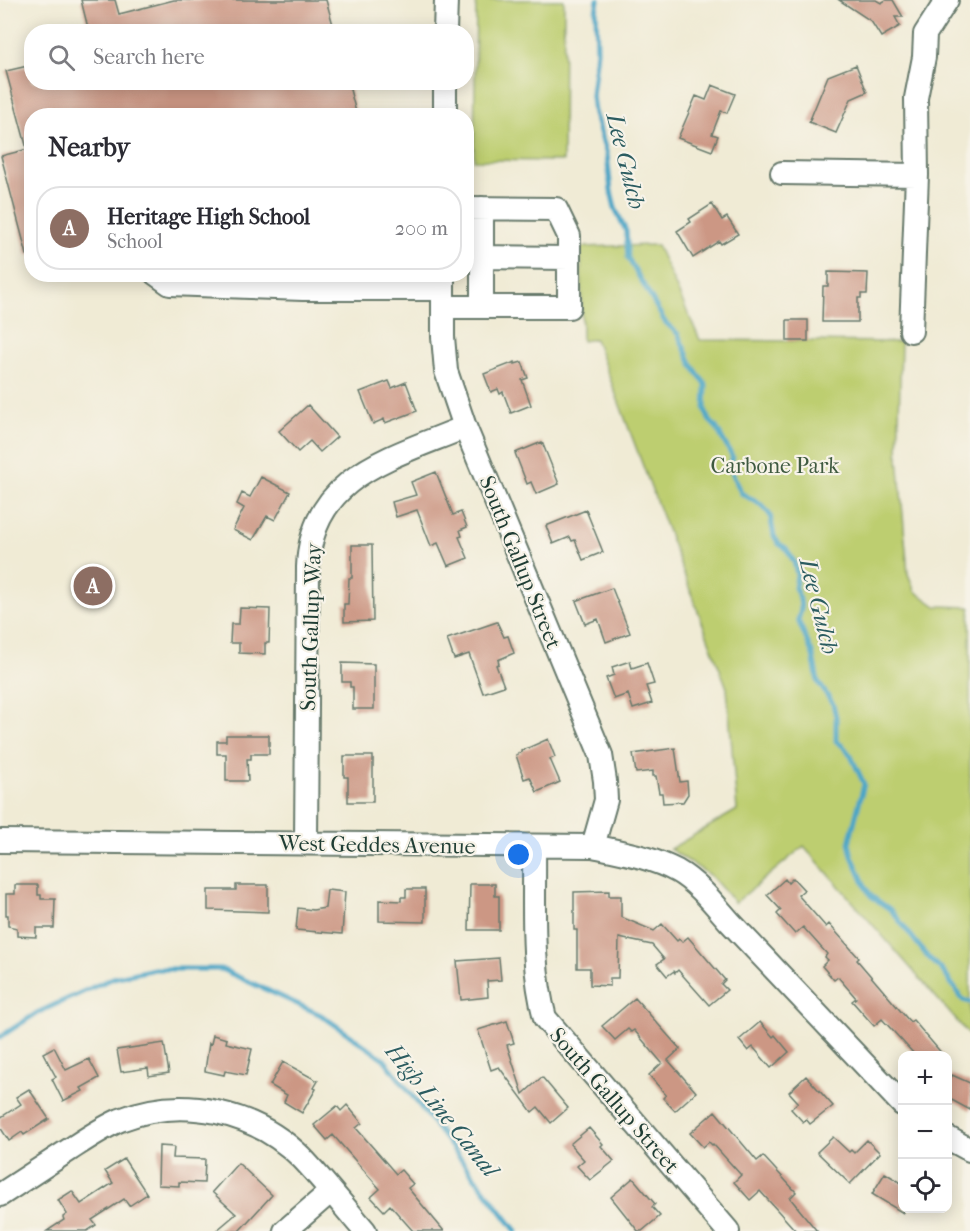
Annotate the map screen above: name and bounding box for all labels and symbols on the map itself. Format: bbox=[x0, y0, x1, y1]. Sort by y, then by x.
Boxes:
water label: Lee Gulch bbox=[600, 108, 651, 212]
park label: Carbone Park bbox=[711, 453, 840, 479]
street label: South Gallup Street bbox=[473, 472, 567, 653]
street label: South Gallup Way bbox=[295, 541, 327, 712]
water label: Lee Gulch bbox=[793, 553, 844, 657]
pin: A bbox=[74, 564, 112, 608]
street label: West Geddes Avenue bbox=[277, 830, 476, 860]
your location bbox=[504, 840, 533, 869]
street label: South Gallup Street bbox=[544, 1022, 685, 1179]
water label: High Line Canal bbox=[379, 1037, 506, 1185]

